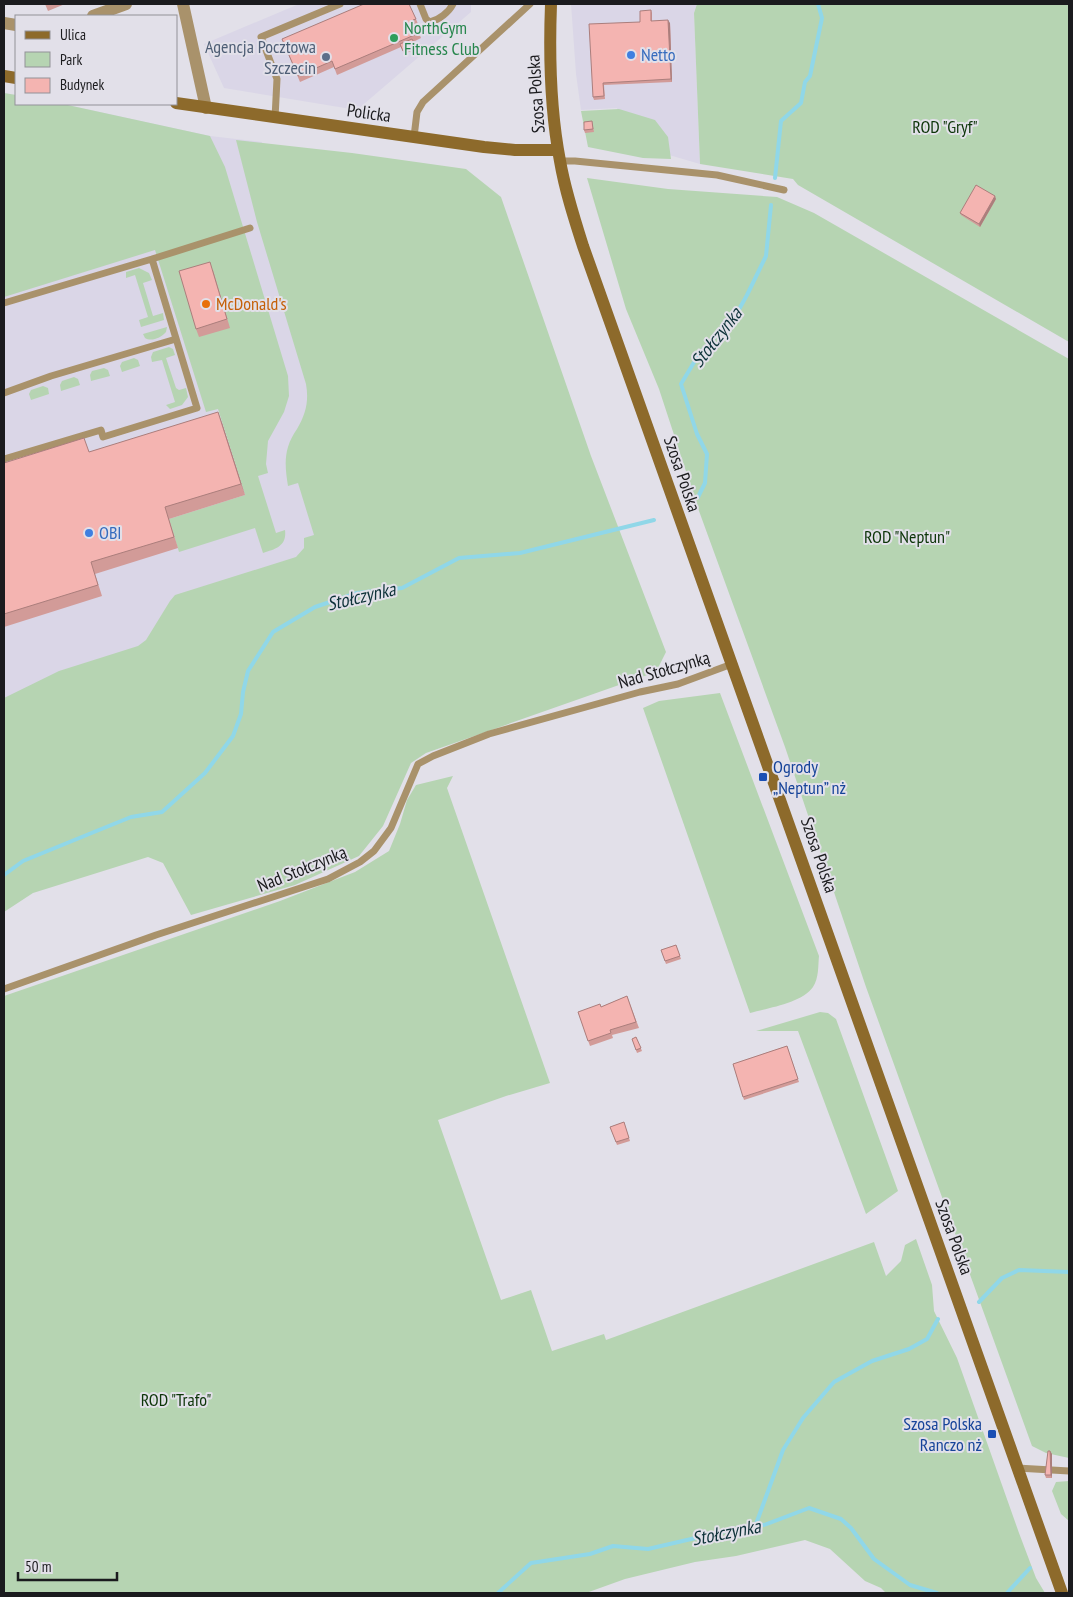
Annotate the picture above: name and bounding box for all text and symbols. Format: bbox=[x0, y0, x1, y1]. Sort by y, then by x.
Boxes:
legend bbox=[15, 15, 178, 105]
place label: NorthGym Fitness Club bbox=[404, 16, 480, 60]
text: Ulica bbox=[60, 25, 86, 44]
marker: NorthGym Fitness Club bbox=[388, 32, 400, 44]
place label: Agencja Pocztowa Szczecin bbox=[205, 35, 316, 79]
place label: Netto bbox=[641, 43, 676, 66]
marker: Netto bbox=[625, 49, 637, 61]
text: Park bbox=[60, 50, 82, 69]
marker: Agencja Pocztowa Szczecin bbox=[320, 51, 332, 63]
street label: Szosa Polska bbox=[521, 54, 550, 134]
text: Budynek bbox=[60, 75, 104, 94]
street label: Policka bbox=[346, 98, 392, 127]
park label: ROD "Gryf" bbox=[912, 115, 978, 138]
place label: McDonald's bbox=[216, 292, 287, 315]
marker: McDonald's bbox=[200, 298, 212, 310]
water label: Stołczynka bbox=[685, 301, 748, 372]
street label: Szosa Polska bbox=[659, 433, 706, 515]
place label: OBI bbox=[99, 521, 122, 544]
park label: ROD "Neptun" bbox=[864, 525, 950, 548]
marker: OBI bbox=[83, 527, 95, 539]
water label: Stołczynka bbox=[324, 576, 399, 616]
street label: Nad Stołczynką bbox=[615, 645, 712, 694]
place label: Ogrody „Neptun” nż bbox=[773, 755, 846, 799]
marker: Ogrody „Neptun” nż bbox=[757, 771, 769, 783]
street label: Szosa Polska bbox=[796, 814, 843, 896]
street label: Nad Stołczynką bbox=[254, 840, 350, 897]
street label: Szosa Polska bbox=[930, 1196, 979, 1278]
park label: ROD "Trafo" bbox=[141, 1388, 211, 1411]
place label: Szosa Polska Ranczo nż bbox=[903, 1412, 982, 1456]
marker: Szosa Polska Ranczo nż bbox=[986, 1428, 998, 1440]
water label: Stołczynka bbox=[690, 1513, 764, 1550]
scale bar bbox=[18, 1550, 116, 1582]
text: 50 m bbox=[25, 1557, 51, 1576]

